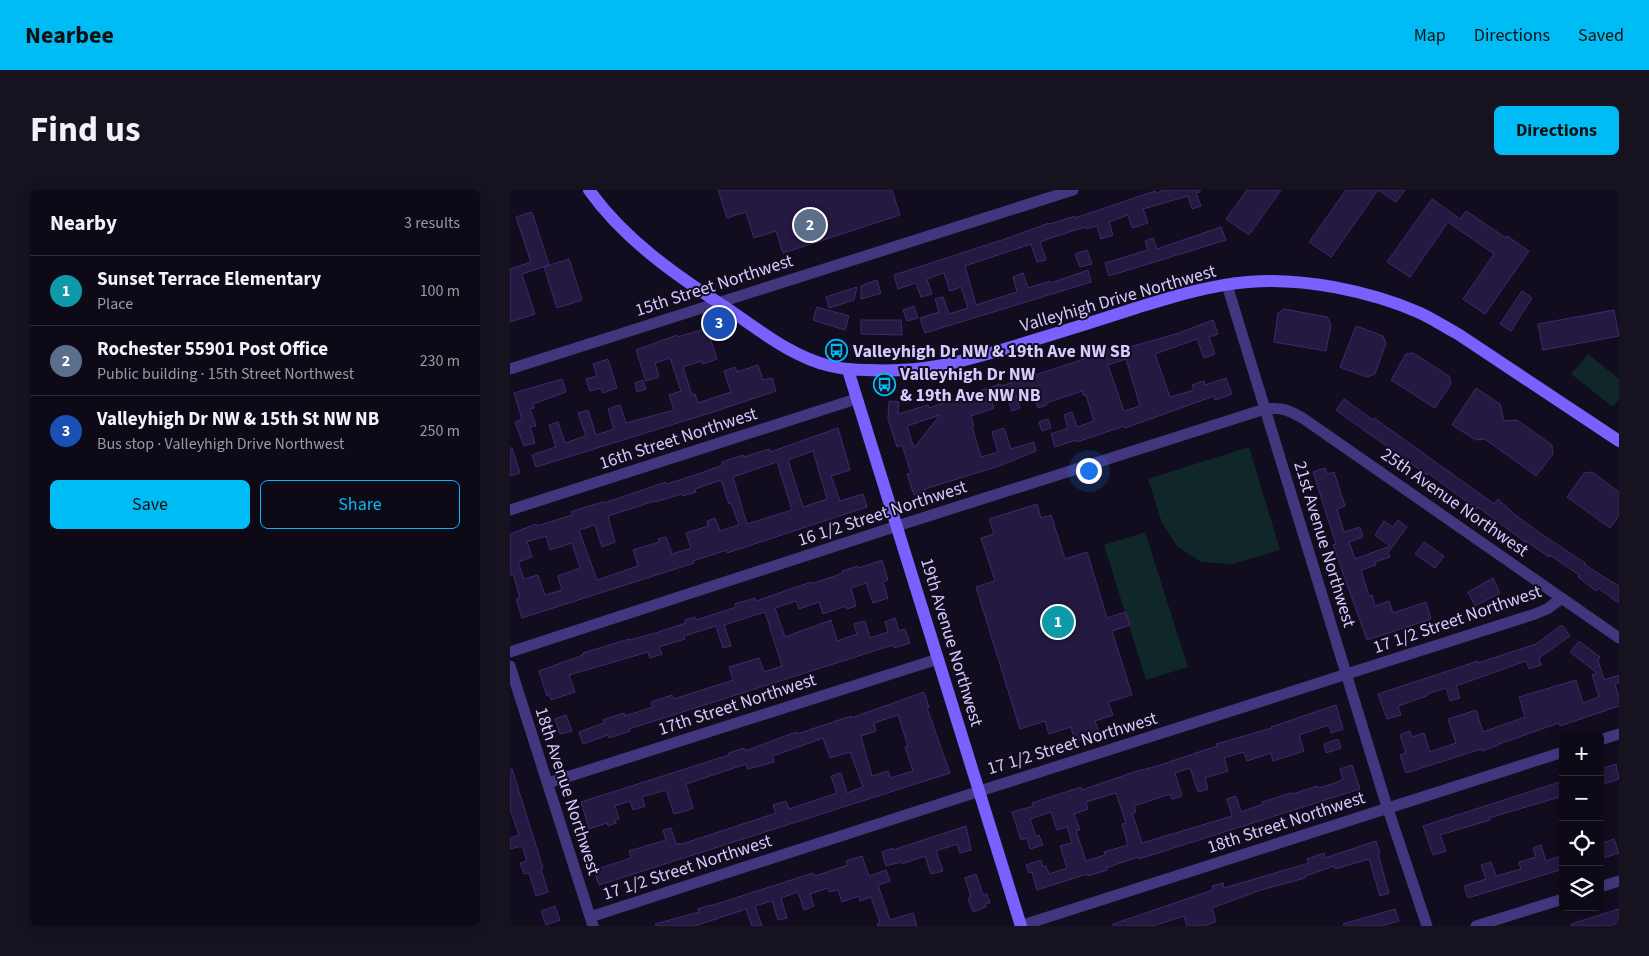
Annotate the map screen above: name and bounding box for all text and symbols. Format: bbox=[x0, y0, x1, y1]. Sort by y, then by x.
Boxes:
text: Nearbee bbox=[25, 18, 114, 53]
text: Map bbox=[1414, 23, 1446, 48]
text: Directions bbox=[1474, 23, 1550, 48]
text: Saved bbox=[1578, 23, 1624, 48]
text: Find us bbox=[30, 105, 140, 155]
button: Directions bbox=[1494, 106, 1619, 155]
pin: 2 bbox=[794, 206, 826, 244]
text: Nearby bbox=[50, 208, 117, 238]
text: 3 results bbox=[404, 212, 460, 234]
street label: 15th Street Northwest bbox=[632, 248, 796, 323]
street label: Valleyhigh Drive Northwest bbox=[1017, 259, 1219, 338]
text: Sunset Terrace Elementary bbox=[97, 266, 321, 293]
text: 1 bbox=[62, 280, 70, 302]
text: 100 m bbox=[420, 280, 460, 302]
text: Place bbox=[97, 293, 133, 315]
pin: 3 bbox=[703, 304, 735, 342]
text: Rochester 55901 Post Office bbox=[97, 336, 328, 363]
bus stop icon: Valleyhigh Dr NW & 19th Ave NW SB bbox=[825, 339, 849, 363]
place label: Valleyhigh Dr NW & 19th Ave NW SB bbox=[852, 339, 1131, 364]
text: 2 bbox=[62, 350, 70, 372]
text: 230 m bbox=[420, 350, 460, 372]
place label: Valleyhigh Dr NW & 19th Ave NW NB bbox=[899, 362, 1041, 408]
text: Public building · 15th Street Northwest bbox=[97, 363, 354, 385]
bus stop icon: Valleyhigh Dr NW & 19th Ave NW NB bbox=[872, 372, 896, 396]
street label: 16th Street Northwest bbox=[596, 401, 760, 476]
text: Valleyhigh Dr NW & 15th St NW NB bbox=[97, 406, 379, 433]
text: 3 bbox=[62, 420, 70, 442]
text: 250 m bbox=[420, 420, 460, 442]
text: Bus stop · Valleyhigh Drive Northwest bbox=[97, 433, 344, 455]
street label: 25th Avenue Northwest bbox=[1376, 442, 1534, 563]
your location bbox=[1076, 458, 1102, 484]
street label: 21st Avenue Northwest bbox=[1287, 458, 1362, 630]
street label: 16 1/2 Street Northwest bbox=[794, 474, 970, 553]
button: Save bbox=[50, 480, 250, 529]
button: Share bbox=[260, 480, 460, 529]
street label: 19th Avenue Northwest bbox=[914, 555, 989, 729]
street label: 17 1/2 Street Northwest bbox=[1370, 579, 1545, 660]
pin: 1 bbox=[1042, 603, 1074, 641]
street label: 17th Street Northwest bbox=[655, 667, 819, 742]
street label: 18th Avenue Northwest bbox=[529, 704, 606, 878]
street label: 17 1/2 Street Northwest bbox=[984, 706, 1160, 781]
map controls bbox=[1559, 731, 1604, 911]
button: + bbox=[1559, 731, 1604, 776]
button: − bbox=[1559, 776, 1604, 821]
street label: 18th Street Northwest bbox=[1204, 785, 1368, 860]
button: locate bbox=[1559, 821, 1604, 866]
street label: 17 1/2 Street Northwest bbox=[599, 828, 775, 907]
button: layers bbox=[1559, 866, 1604, 911]

